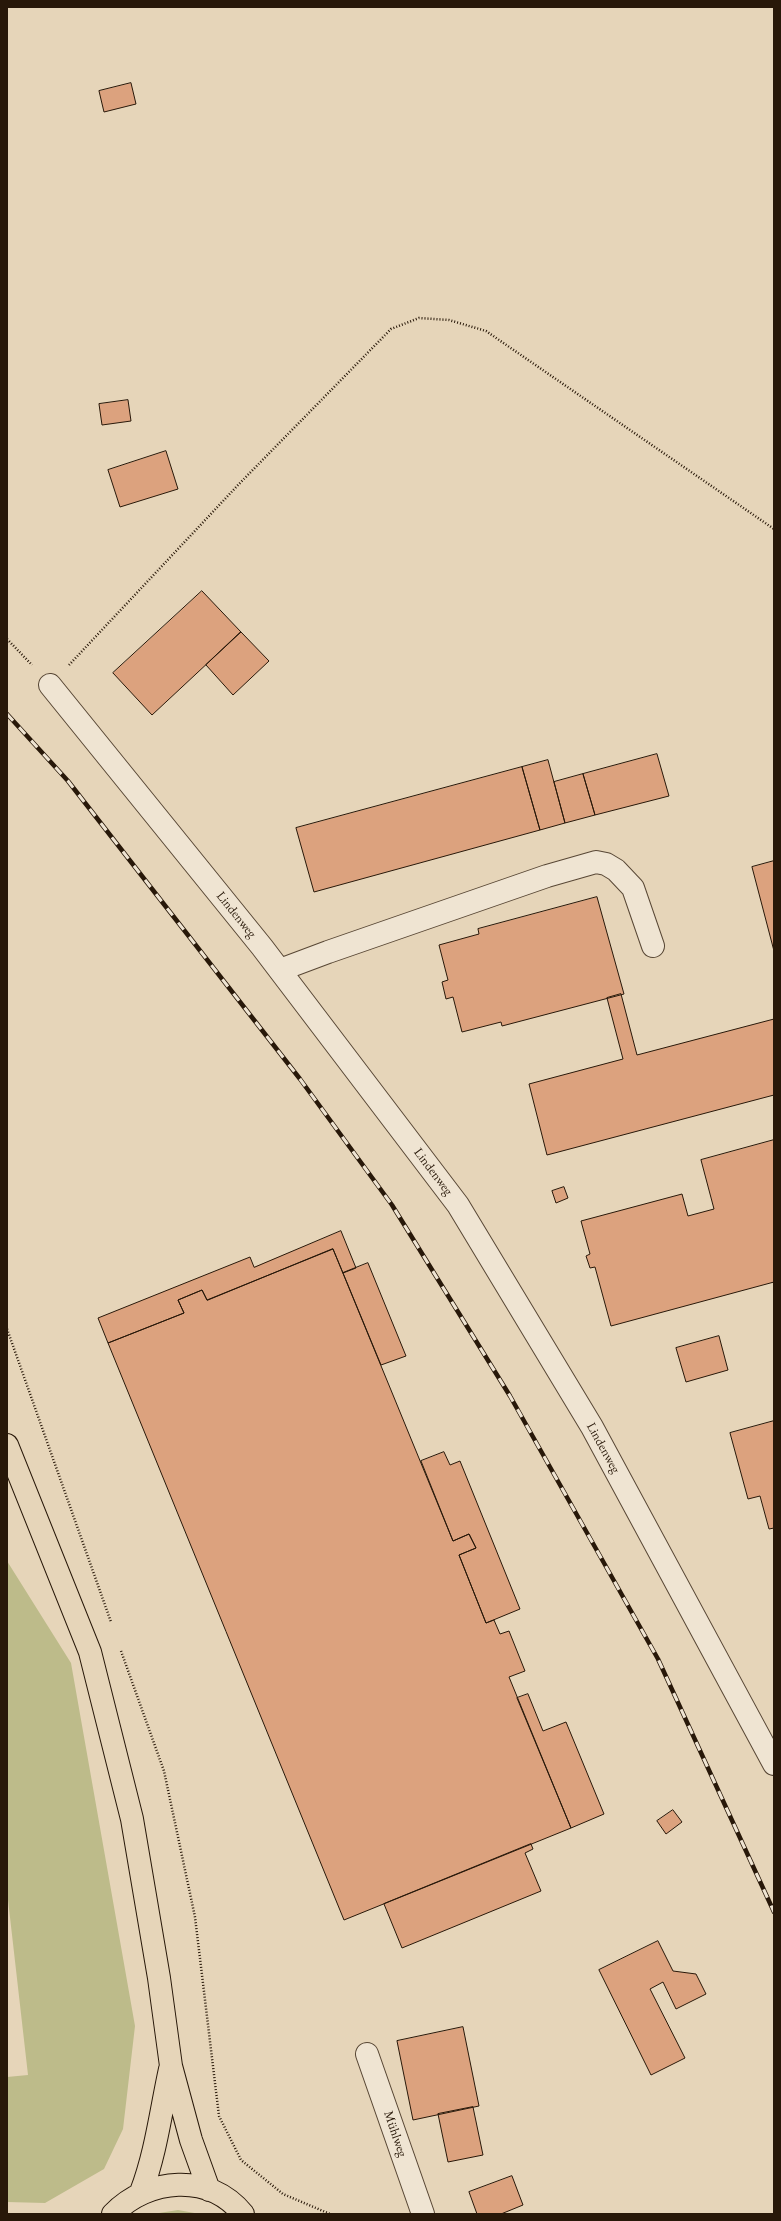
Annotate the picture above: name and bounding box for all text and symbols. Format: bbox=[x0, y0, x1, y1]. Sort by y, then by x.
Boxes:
street label: Lindenweg bbox=[213, 889, 259, 941]
street label: Lindenweg bbox=[410, 1145, 456, 1199]
street label: Lindenweg bbox=[583, 1420, 623, 1476]
street label: Mühlweg bbox=[380, 2109, 410, 2159]

